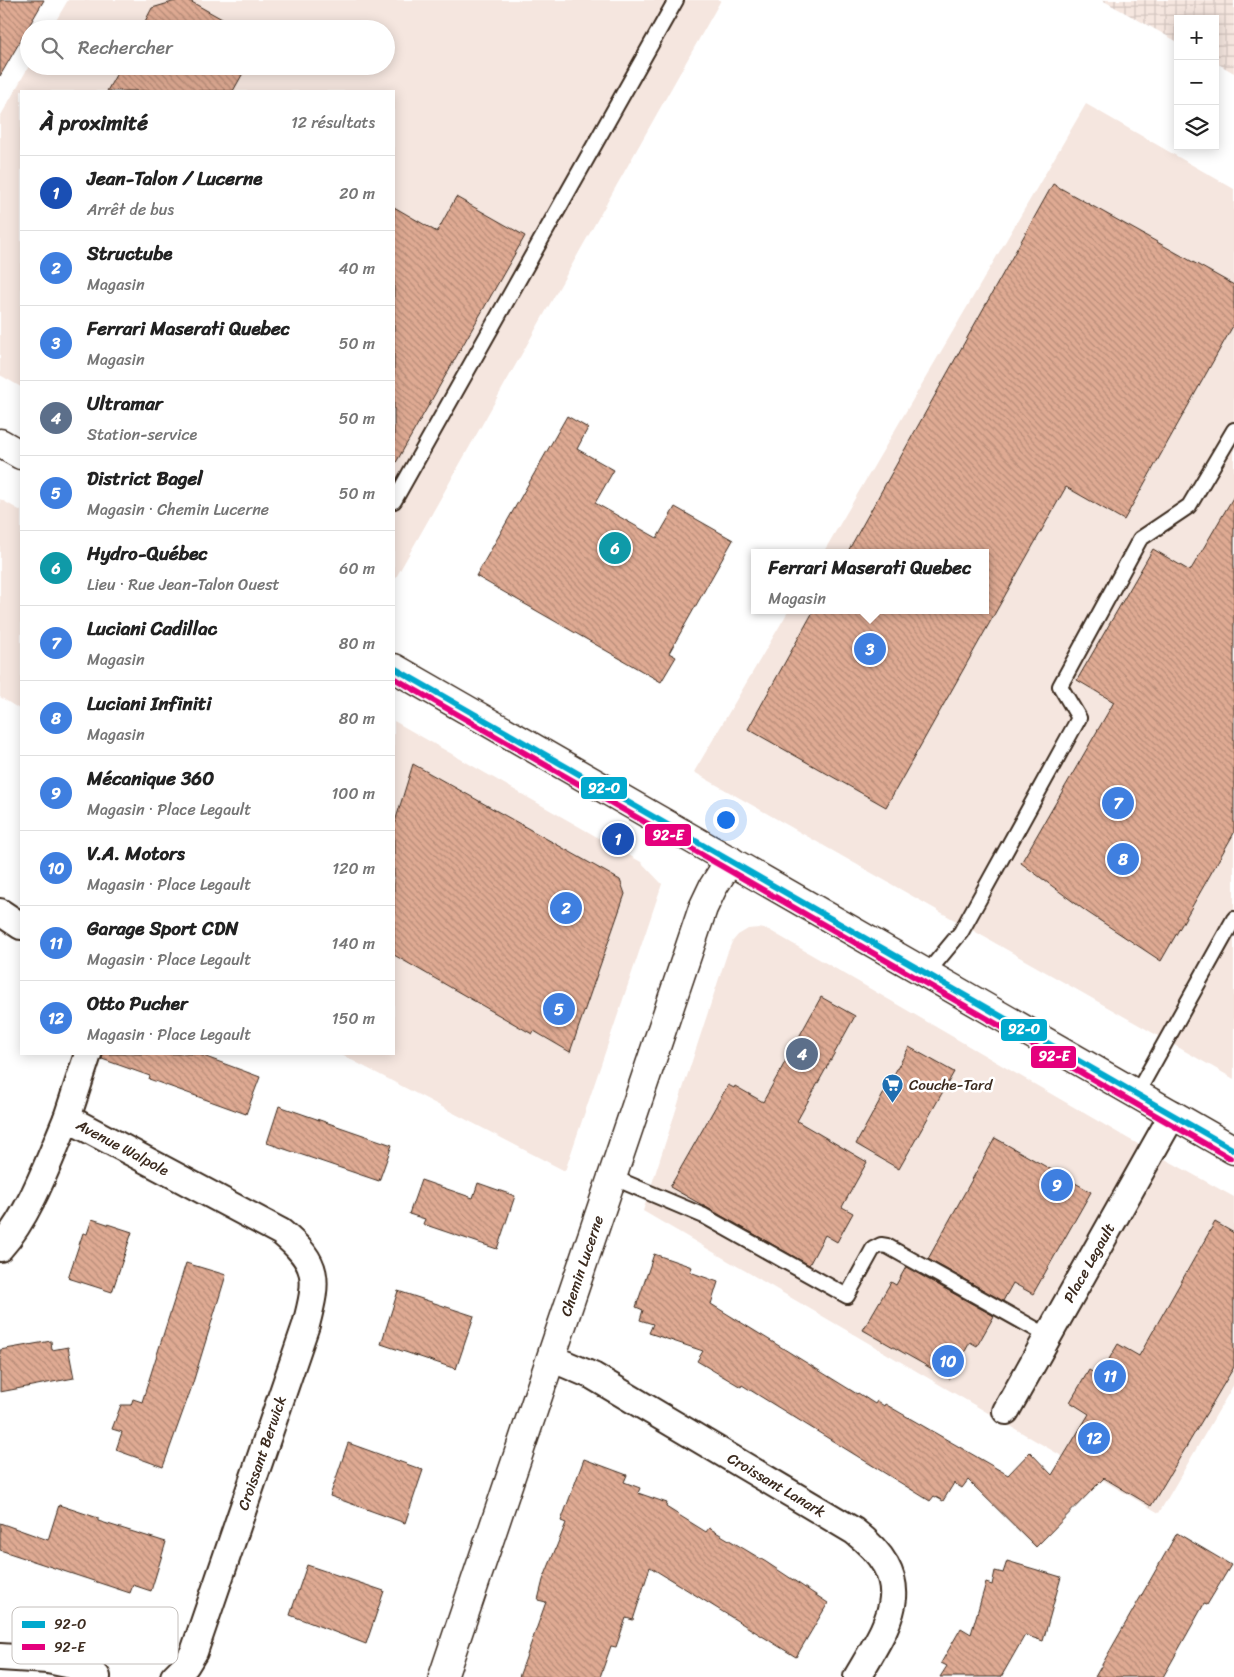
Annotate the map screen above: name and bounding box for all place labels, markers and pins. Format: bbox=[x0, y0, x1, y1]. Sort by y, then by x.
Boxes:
pin: 6 bbox=[599, 529, 631, 567]
pin: 3 bbox=[854, 630, 886, 668]
pin: 7 bbox=[1102, 784, 1134, 822]
pin: 1 bbox=[602, 820, 634, 858]
pin: 8 bbox=[1107, 840, 1139, 878]
pin: 2 bbox=[550, 889, 582, 927]
pin: 5 bbox=[543, 990, 575, 1028]
pin: 4 bbox=[786, 1035, 818, 1073]
place label: Couche-Tard bbox=[909, 1072, 993, 1098]
supermarket icon: Couche-Tard bbox=[881, 1073, 905, 1104]
pin: 9 bbox=[1041, 1166, 1073, 1204]
pin: 10 bbox=[932, 1342, 964, 1380]
pin: 11 bbox=[1094, 1357, 1126, 1395]
pin: 12 bbox=[1078, 1419, 1110, 1457]

